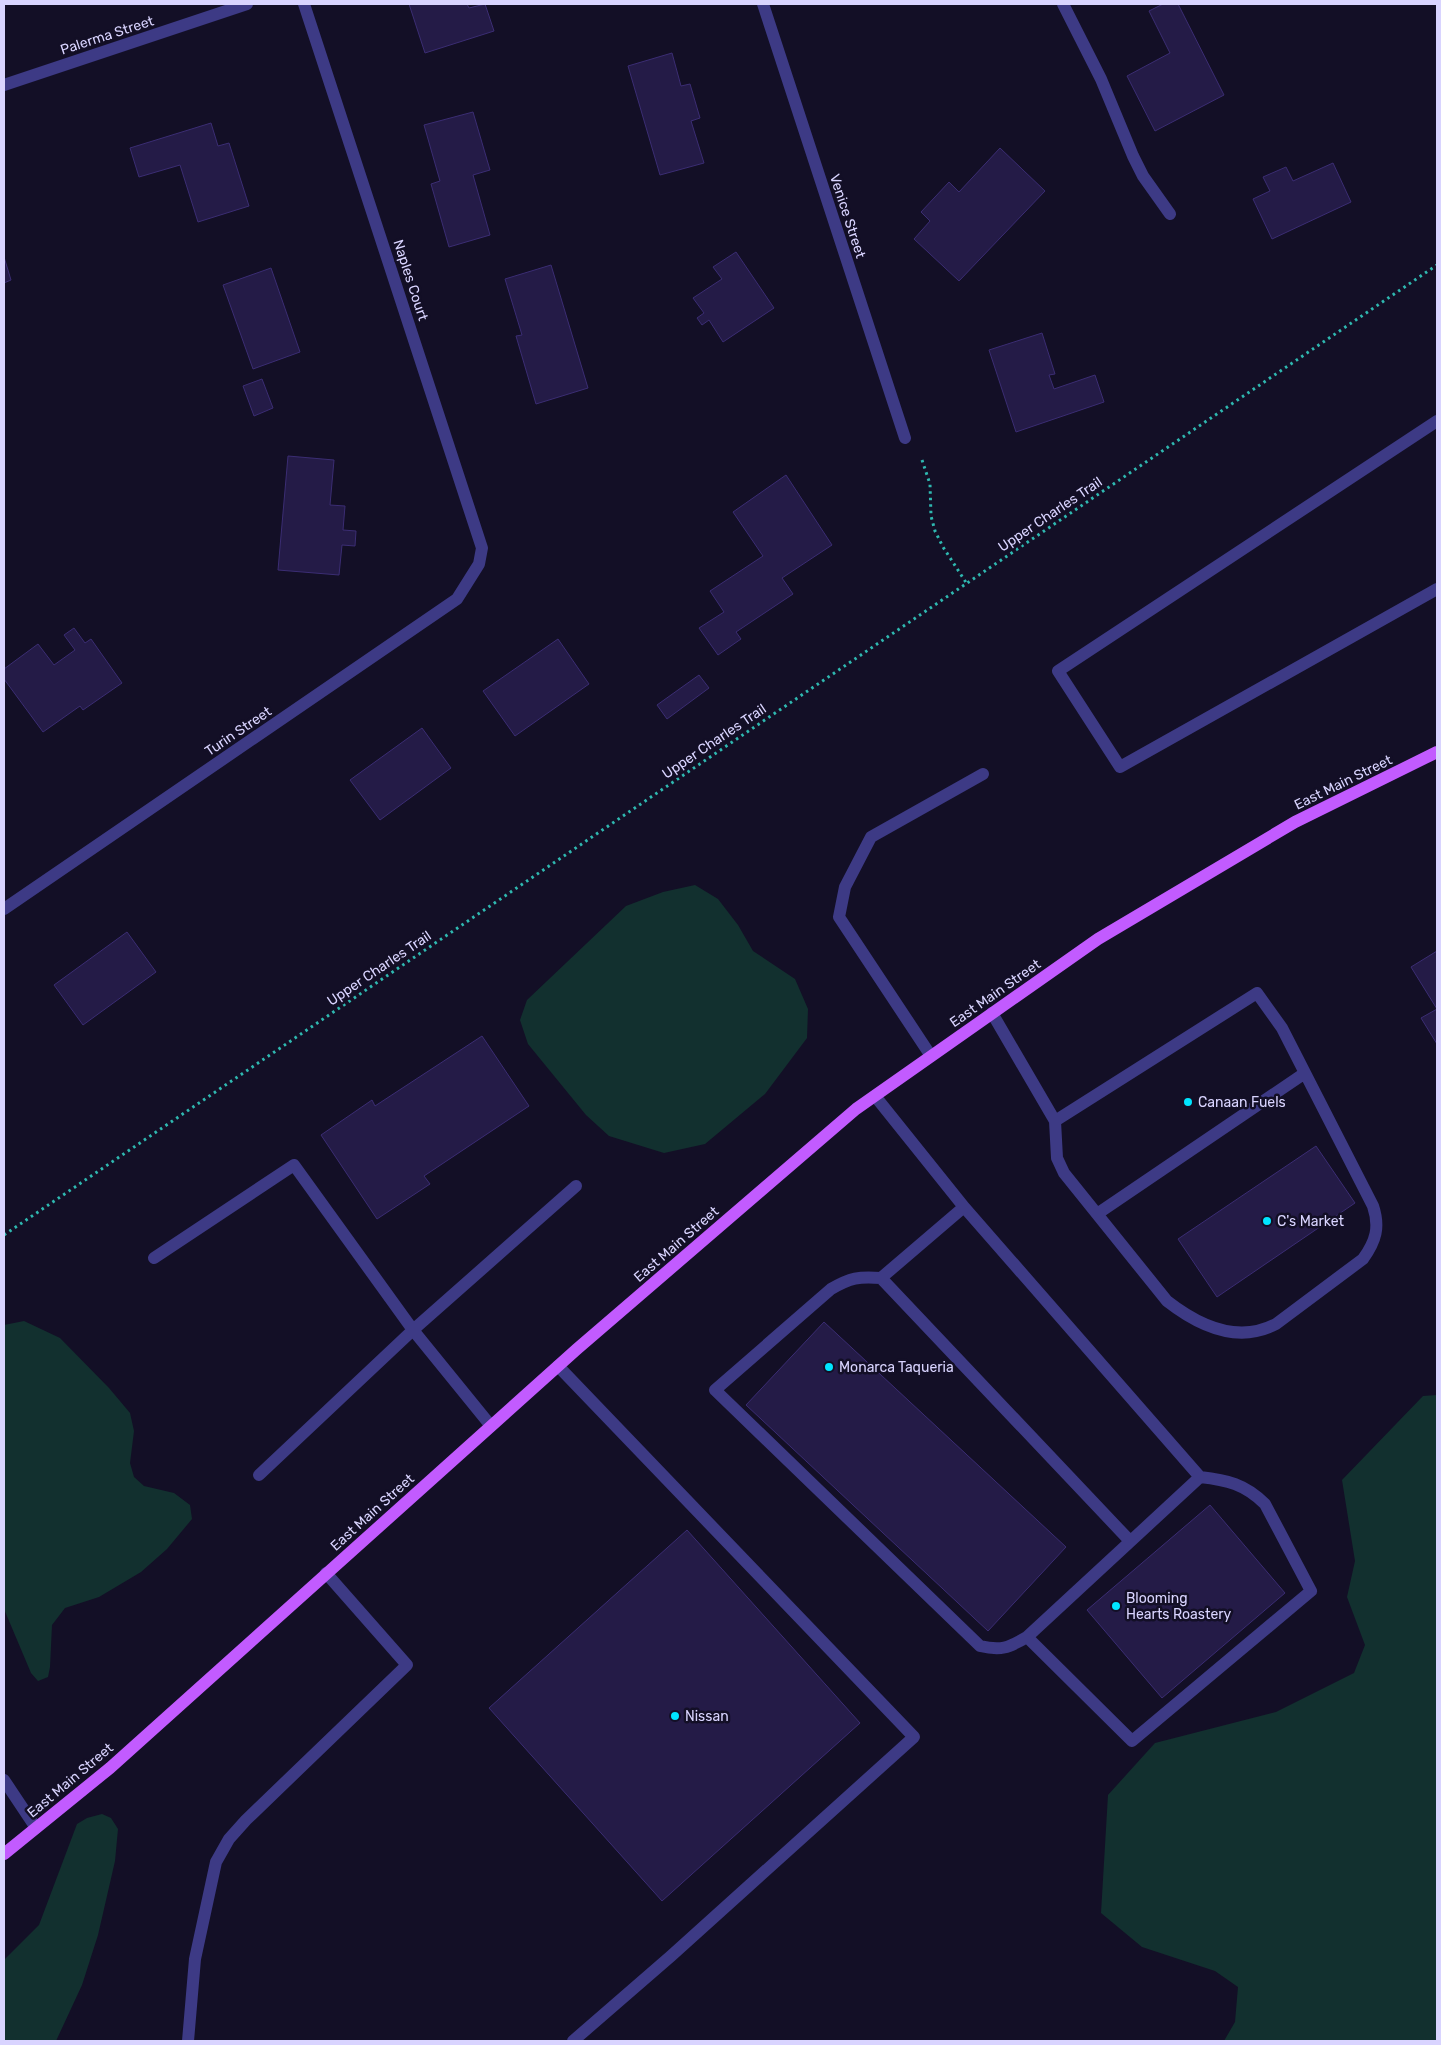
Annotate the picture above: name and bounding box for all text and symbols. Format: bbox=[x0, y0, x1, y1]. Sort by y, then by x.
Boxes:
street label: Palerma Street bbox=[58, 12, 157, 59]
street label: Venice Street bbox=[826, 172, 869, 261]
street label: Naples Court bbox=[389, 237, 432, 323]
street label: Upper Charles Trail bbox=[995, 473, 1106, 556]
street label: Upper Charles Trail bbox=[659, 700, 770, 783]
street label: Turin Street bbox=[202, 703, 275, 760]
street label: East Main Street bbox=[1291, 751, 1395, 814]
street label: Upper Charles Trail bbox=[324, 927, 435, 1010]
street label: East Main Street bbox=[947, 956, 1044, 1031]
place label: Canaan Fuels bbox=[1198, 1094, 1286, 1111]
marker: Canaan Fuels bbox=[1182, 1096, 1194, 1108]
street label: East Main Street bbox=[630, 1203, 723, 1286]
place label: C's Market bbox=[1277, 1213, 1344, 1230]
marker: C's Market bbox=[1261, 1215, 1273, 1227]
place label: Monarca Taqueria bbox=[839, 1359, 954, 1376]
marker: Monarca Taqueria bbox=[823, 1361, 835, 1373]
street label: East Main Street bbox=[327, 1470, 418, 1554]
place label: Blooming Hearts Roastery bbox=[1126, 1590, 1232, 1623]
marker: Blooming Hearts Roastery bbox=[1110, 1600, 1122, 1612]
place label: Nissan bbox=[685, 1708, 729, 1725]
marker: Nissan bbox=[669, 1710, 681, 1722]
street label: East Main Street bbox=[24, 1739, 117, 1821]

